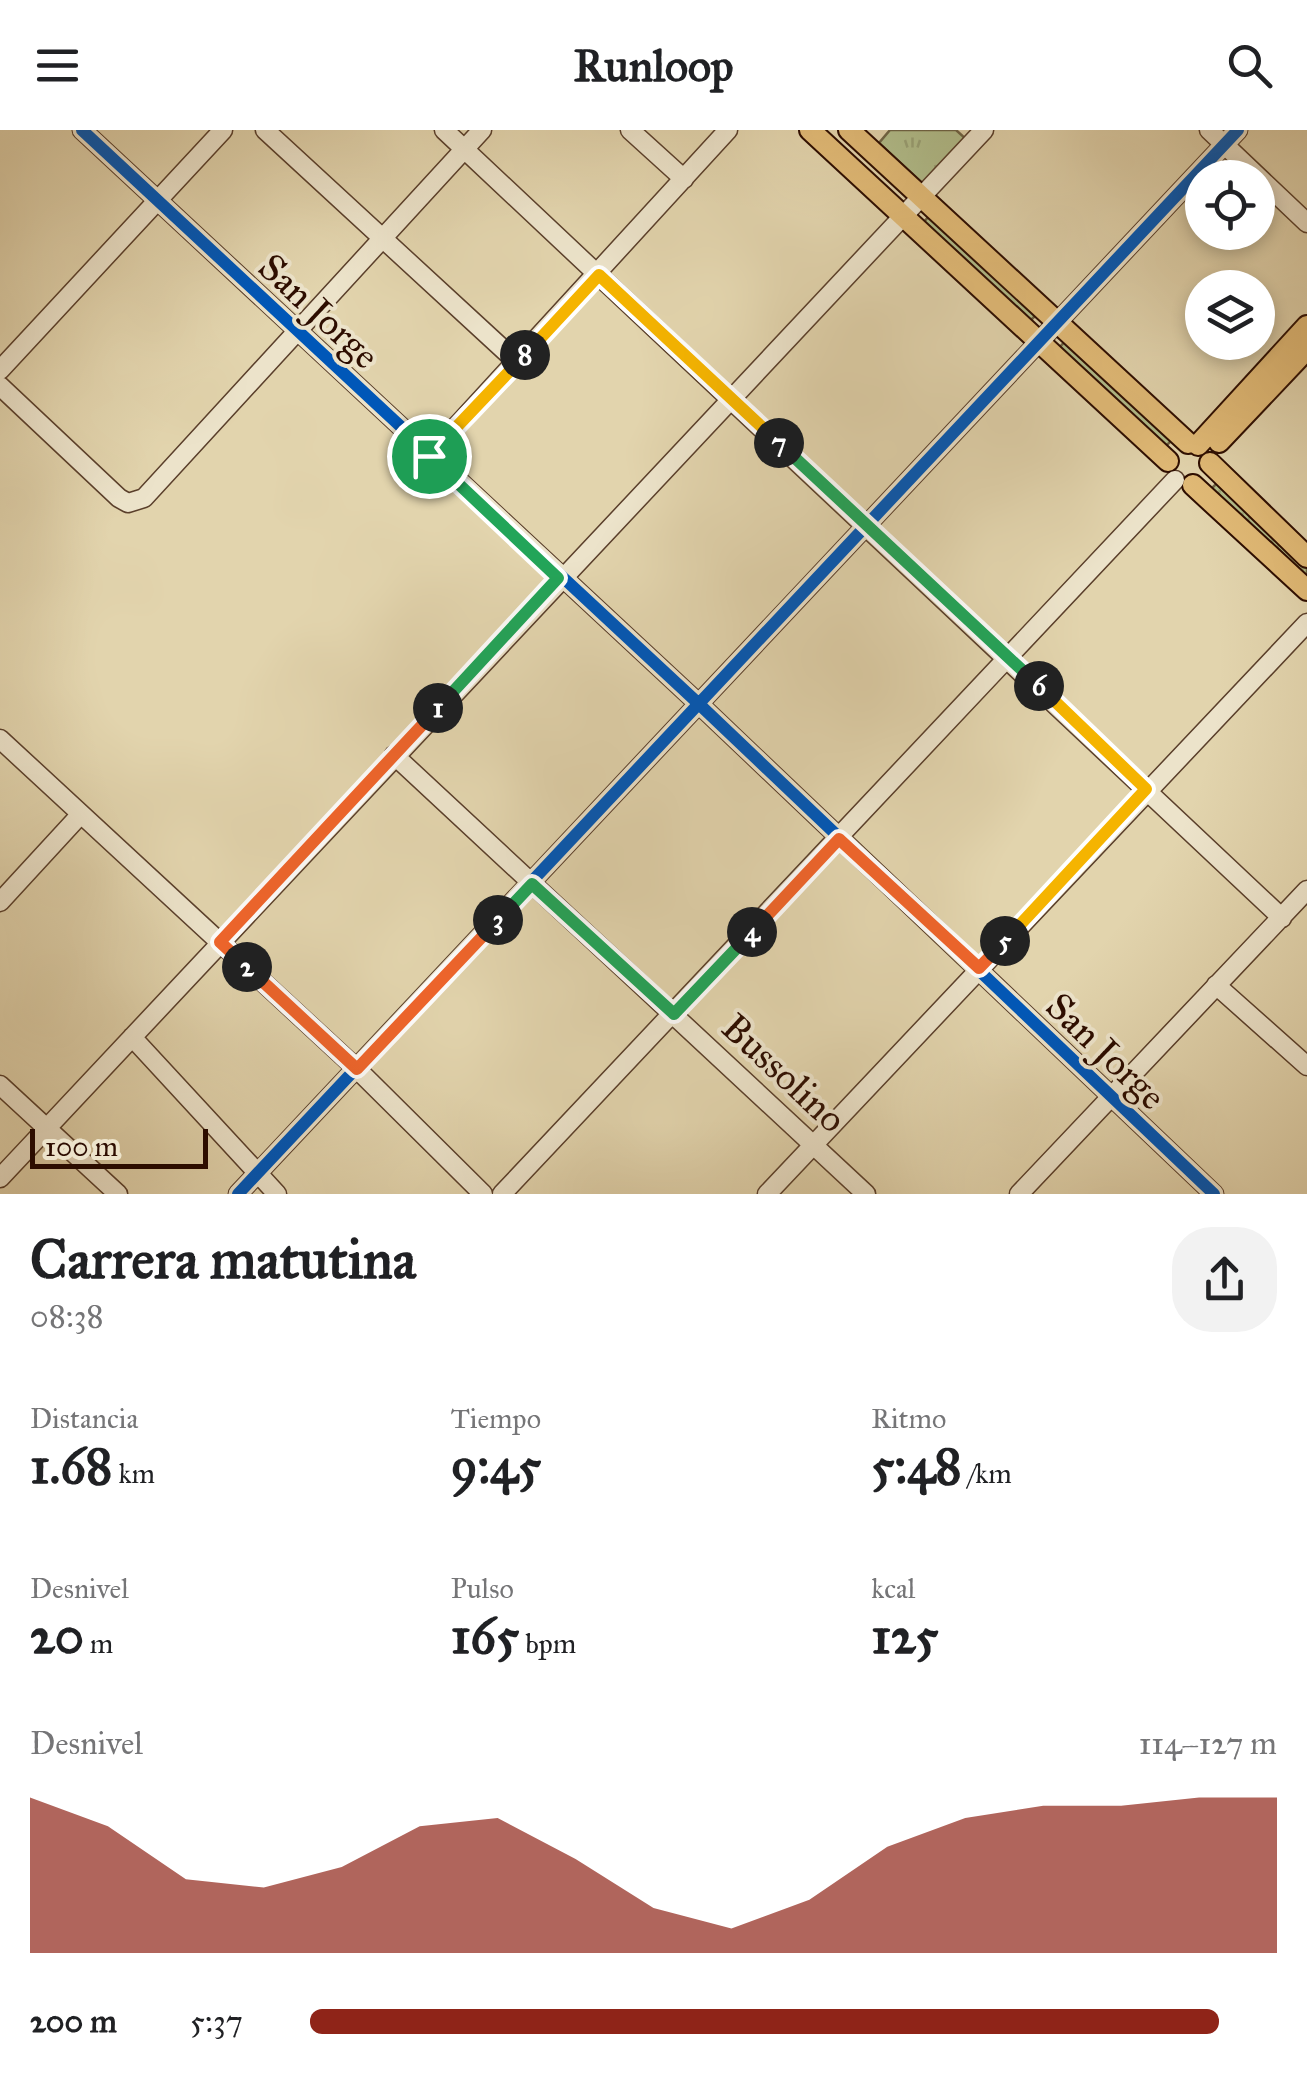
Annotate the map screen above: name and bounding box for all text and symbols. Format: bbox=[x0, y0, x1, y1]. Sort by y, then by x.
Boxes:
icon: menu bbox=[30, 38, 85, 93]
text: Runloop bbox=[573, 38, 734, 93]
icon: search bbox=[1222, 38, 1277, 93]
map controls bbox=[1185, 160, 1275, 360]
button: locate bbox=[1185, 160, 1275, 250]
street label: San Jorge bbox=[248, 244, 389, 379]
button: layers bbox=[1185, 270, 1275, 360]
pin: 8 bbox=[500, 330, 550, 380]
text: 8 bbox=[518, 337, 532, 372]
pin bbox=[387, 414, 472, 499]
pin: 7 bbox=[754, 418, 804, 468]
text: 7 bbox=[772, 425, 786, 460]
icon: arrive bbox=[402, 429, 457, 484]
pin: 6 bbox=[1014, 661, 1064, 711]
text: 6 bbox=[1032, 668, 1046, 703]
pin: 1 bbox=[413, 683, 463, 733]
text: 1 bbox=[432, 690, 444, 725]
pin: 3 bbox=[473, 895, 523, 945]
text: 3 bbox=[492, 902, 504, 937]
pin: 4 bbox=[727, 907, 777, 957]
text: 4 bbox=[744, 914, 760, 949]
pin: 5 bbox=[980, 916, 1030, 966]
text: 5 bbox=[998, 923, 1012, 958]
pin: 2 bbox=[222, 942, 272, 992]
text: 2 bbox=[240, 949, 254, 984]
street label: San Jorge bbox=[1036, 983, 1175, 1120]
street label: Bussolino bbox=[712, 1004, 856, 1142]
scale bar bbox=[30, 1124, 208, 1168]
text: 100 m bbox=[45, 1129, 118, 1164]
text: Carrera matutina bbox=[30, 1226, 416, 1293]
button: share bbox=[1172, 1227, 1277, 1332]
text: 08:38 bbox=[30, 1297, 104, 1336]
text: Distancia bbox=[30, 1401, 138, 1436]
text: Tiempo bbox=[451, 1401, 541, 1436]
text: Ritmo bbox=[871, 1401, 946, 1436]
text: 1.68 bbox=[30, 1436, 112, 1497]
text: 9:45 bbox=[451, 1436, 541, 1497]
text: 5:48 bbox=[871, 1436, 962, 1497]
text: km bbox=[112, 1456, 155, 1491]
text: /km bbox=[962, 1456, 1012, 1491]
text: Desnivel bbox=[30, 1571, 129, 1606]
text: Pulso bbox=[451, 1571, 514, 1606]
text: kcal bbox=[871, 1571, 915, 1606]
text: 20 bbox=[30, 1606, 84, 1667]
text: 165 bbox=[451, 1606, 519, 1667]
text: 125 bbox=[871, 1606, 939, 1667]
text: m bbox=[84, 1626, 113, 1661]
text: bpm bbox=[519, 1626, 576, 1661]
text: Desnivel bbox=[30, 1724, 143, 1763]
text: 114–127 m bbox=[1139, 1724, 1277, 1763]
text: 200 m bbox=[30, 2002, 117, 2041]
text: 5:37 bbox=[190, 2002, 243, 2041]

